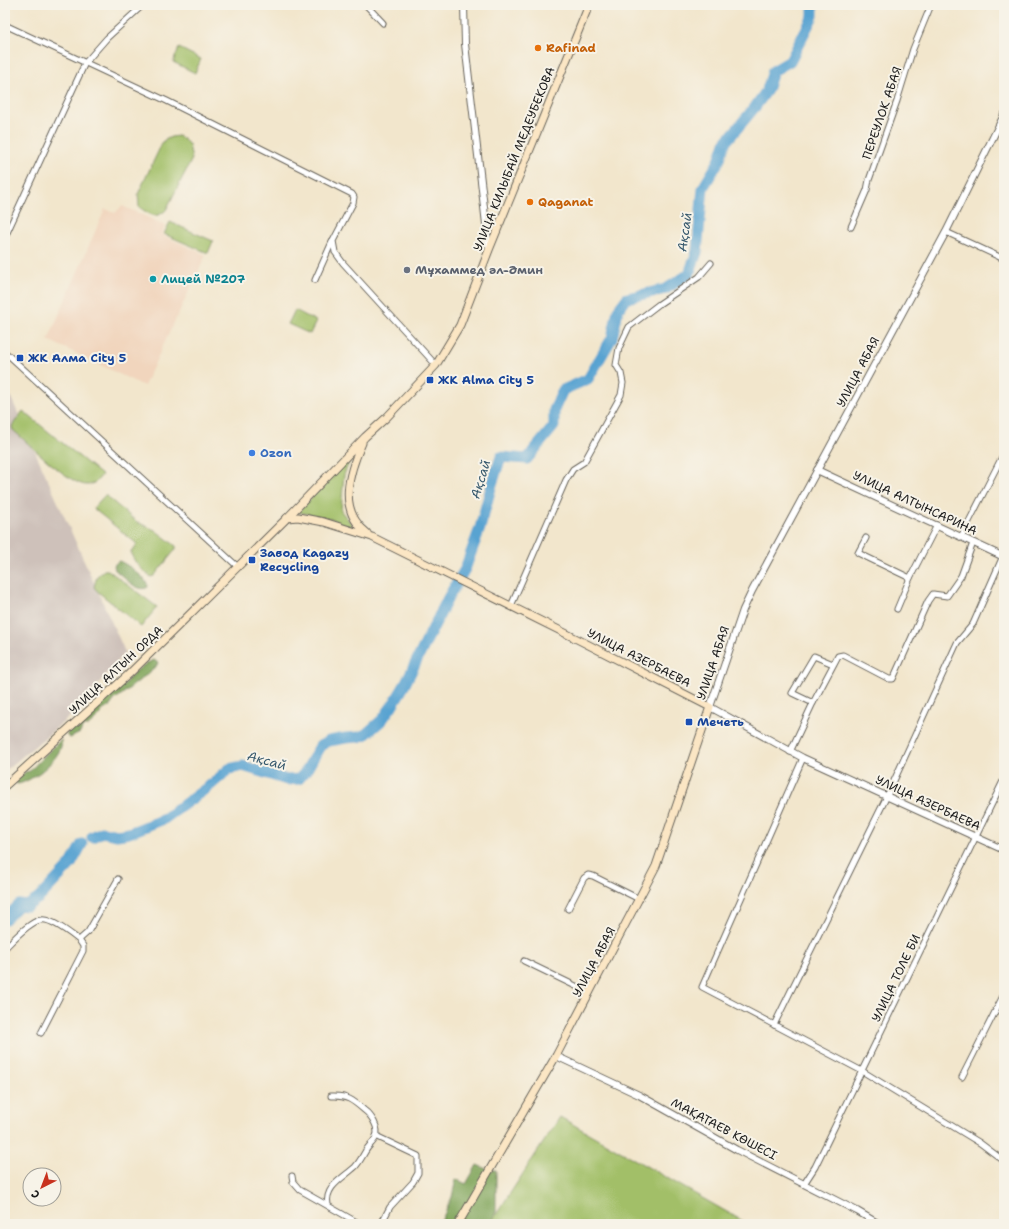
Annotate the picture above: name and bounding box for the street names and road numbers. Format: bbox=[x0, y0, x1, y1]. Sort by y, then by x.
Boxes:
street label: УЛИЦА КИЛЫБАЙ МЕДЕУБЕКОВА bbox=[470, 64, 558, 253]
street label: ПЕРЕУЛОК АБАЯ bbox=[859, 64, 905, 162]
street label: УЛИЦА АБАЯ bbox=[833, 334, 883, 410]
street label: УЛИЦА АЛТЫНСАРИНА bbox=[850, 467, 980, 539]
street label: УЛИЦА АЛТЫН ОРДА bbox=[66, 622, 167, 718]
street label: УЛИЦА АБАЯ bbox=[693, 624, 733, 702]
street label: УЛИЦА АЗЕРБАЕВА bbox=[584, 625, 694, 691]
street label: УЛИЦА АЗЕРБАЕВА bbox=[873, 772, 983, 835]
street label: УЛИЦА АБАЯ bbox=[569, 924, 619, 1000]
street label: УЛИЦА ТОЛЕ БИ bbox=[868, 932, 924, 1024]
street label: МАҚАТАЕВ КӨШЕСІ bbox=[668, 1094, 780, 1164]

